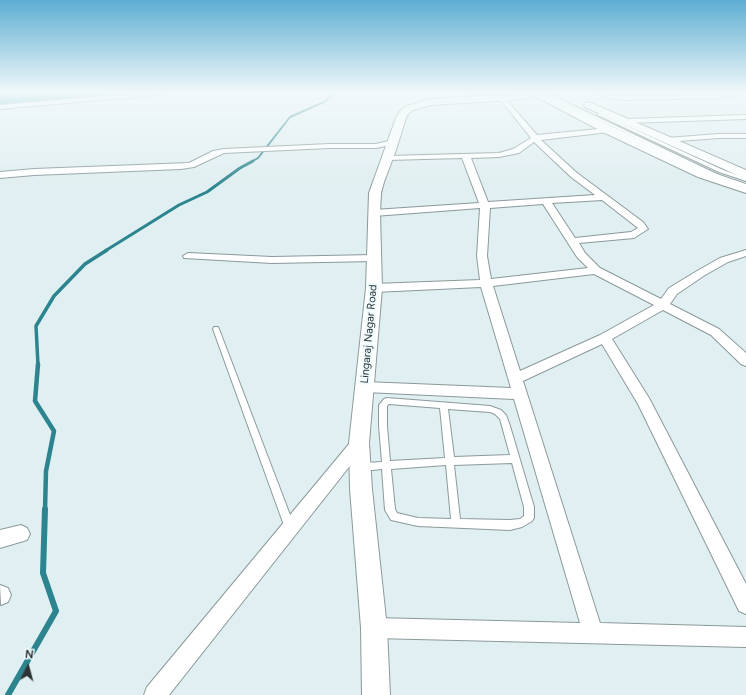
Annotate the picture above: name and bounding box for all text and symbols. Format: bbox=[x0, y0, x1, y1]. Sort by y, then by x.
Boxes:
street label: Lingaraj Nagar Road bbox=[358, 284, 380, 384]
north arrow bbox=[8, 647, 48, 687]
text: N bbox=[24, 648, 34, 661]

